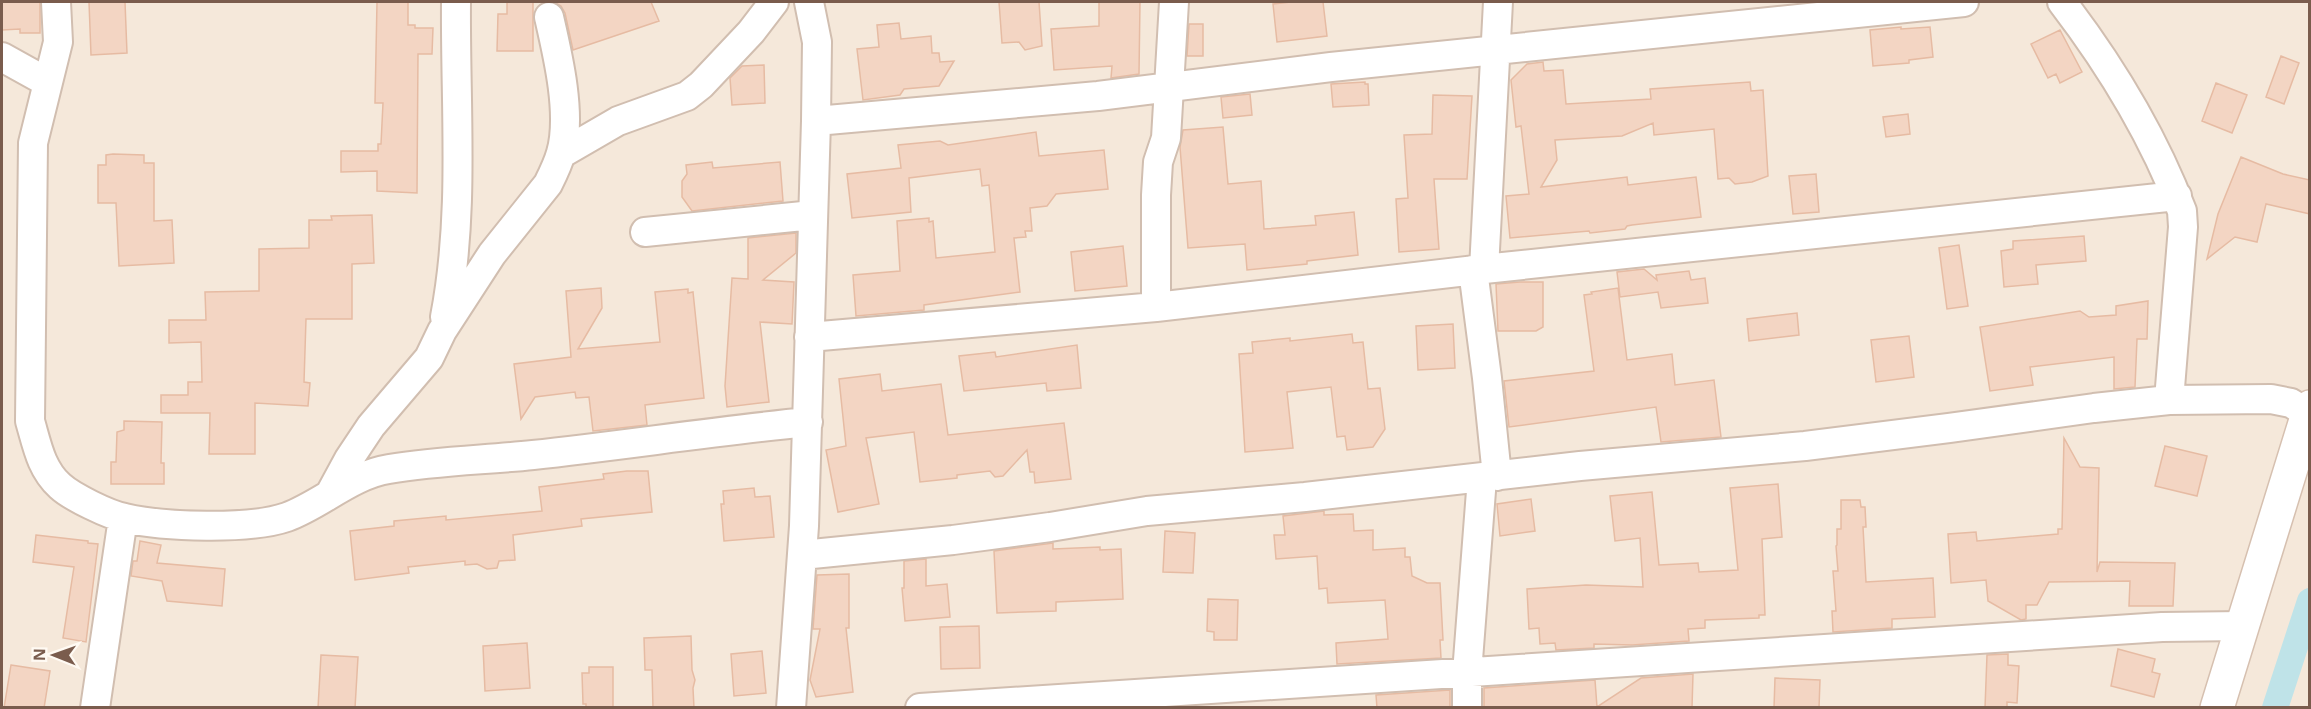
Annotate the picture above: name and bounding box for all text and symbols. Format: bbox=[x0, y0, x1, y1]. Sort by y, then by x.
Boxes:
north arrow bbox=[24, 625, 84, 685]
text: N bbox=[28, 648, 50, 661]

